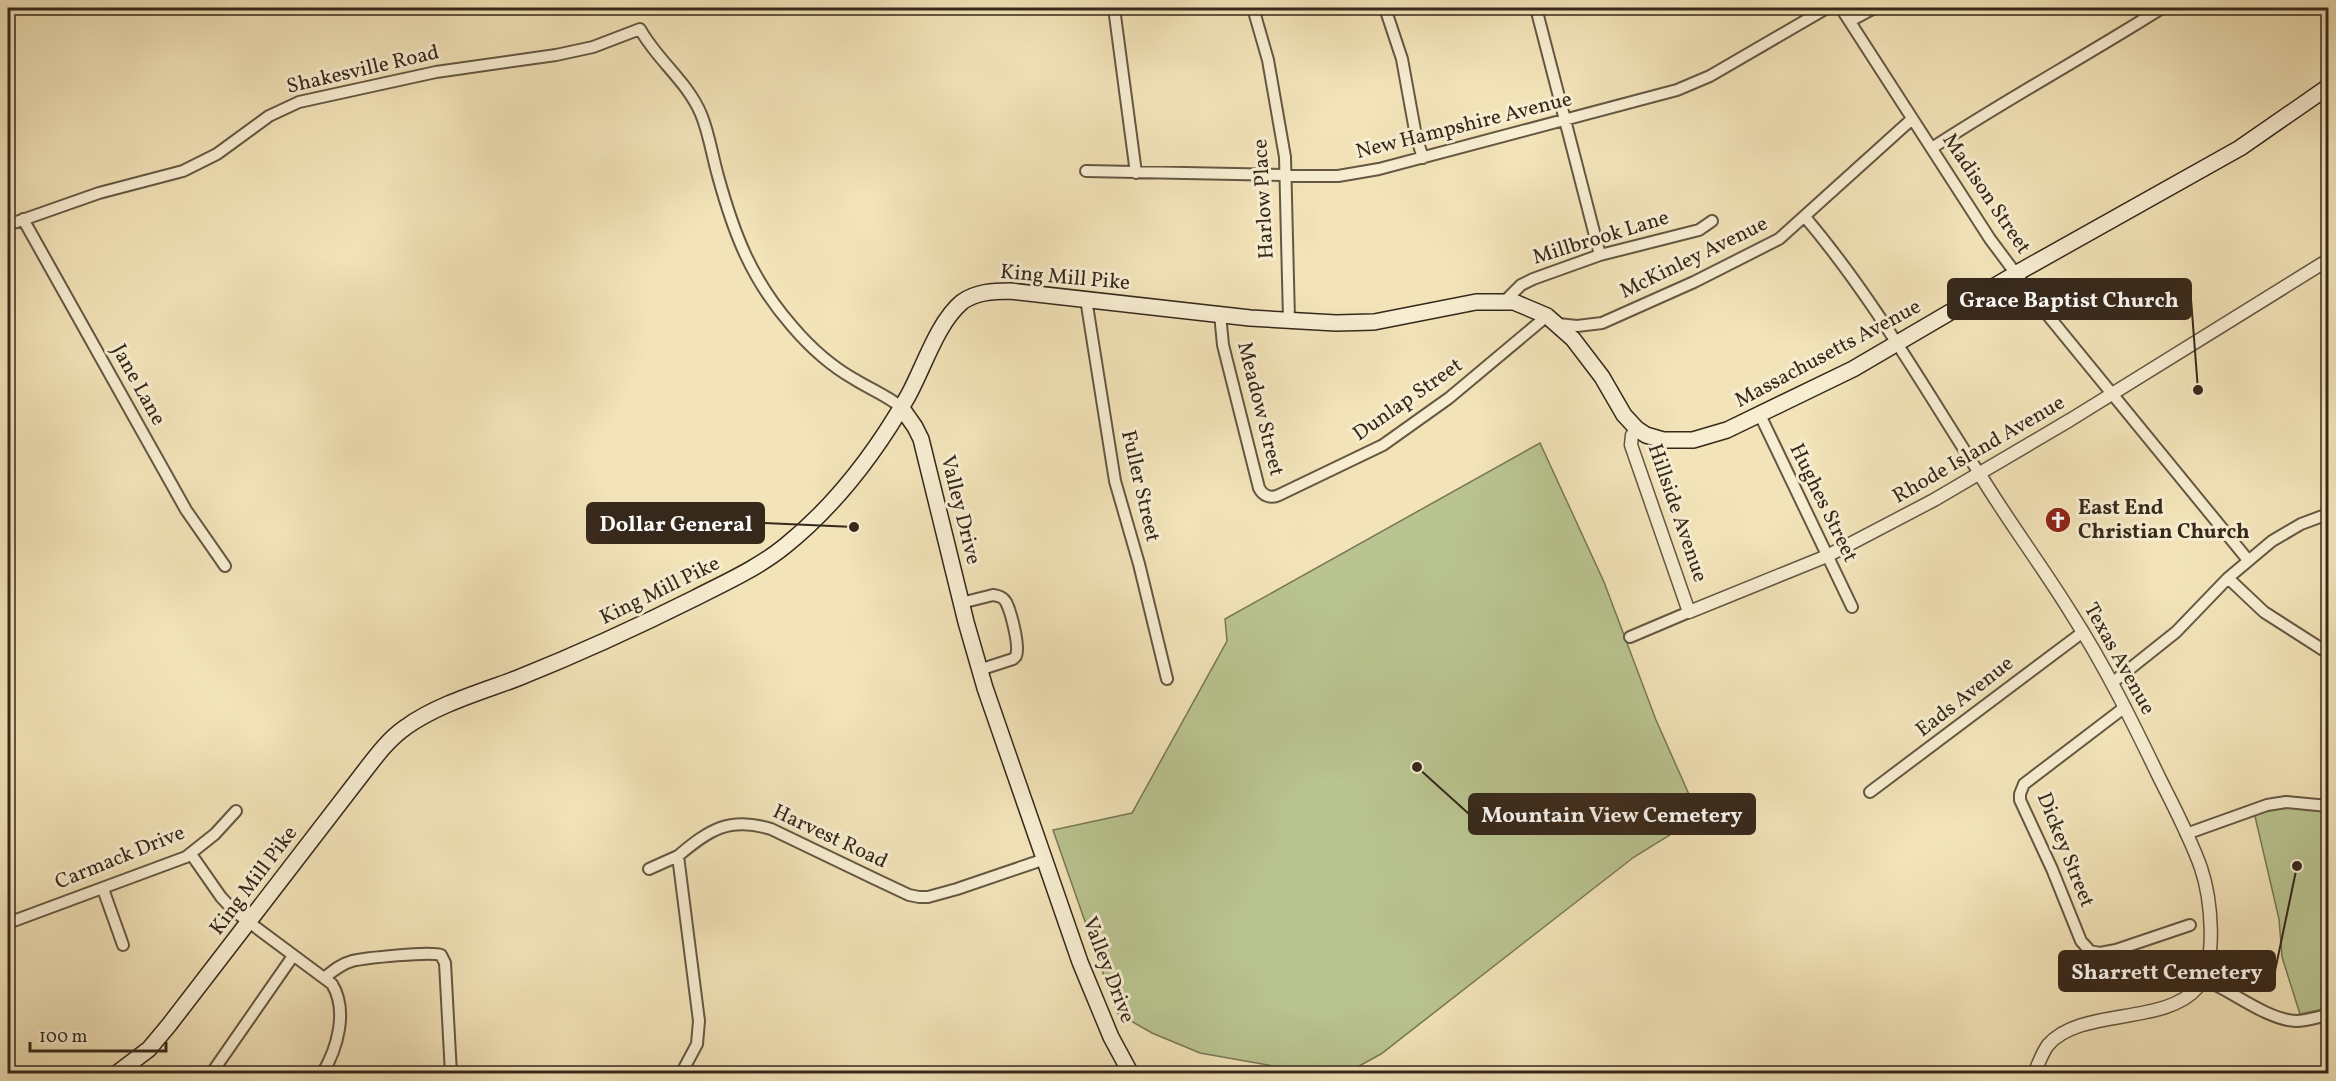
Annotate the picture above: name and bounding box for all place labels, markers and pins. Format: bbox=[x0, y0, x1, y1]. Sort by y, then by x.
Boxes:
callout: Grace Baptist Church bbox=[1948, 279, 2191, 319]
place label: East End Christian Church bbox=[2078, 494, 2250, 547]
callout: Dollar General bbox=[587, 503, 764, 543]
church icon: East End Christian Church bbox=[2043, 505, 2073, 535]
callout: Mountain View Cemetery bbox=[1469, 794, 1755, 834]
callout: Sharrett Cemetery bbox=[2059, 951, 2275, 991]

